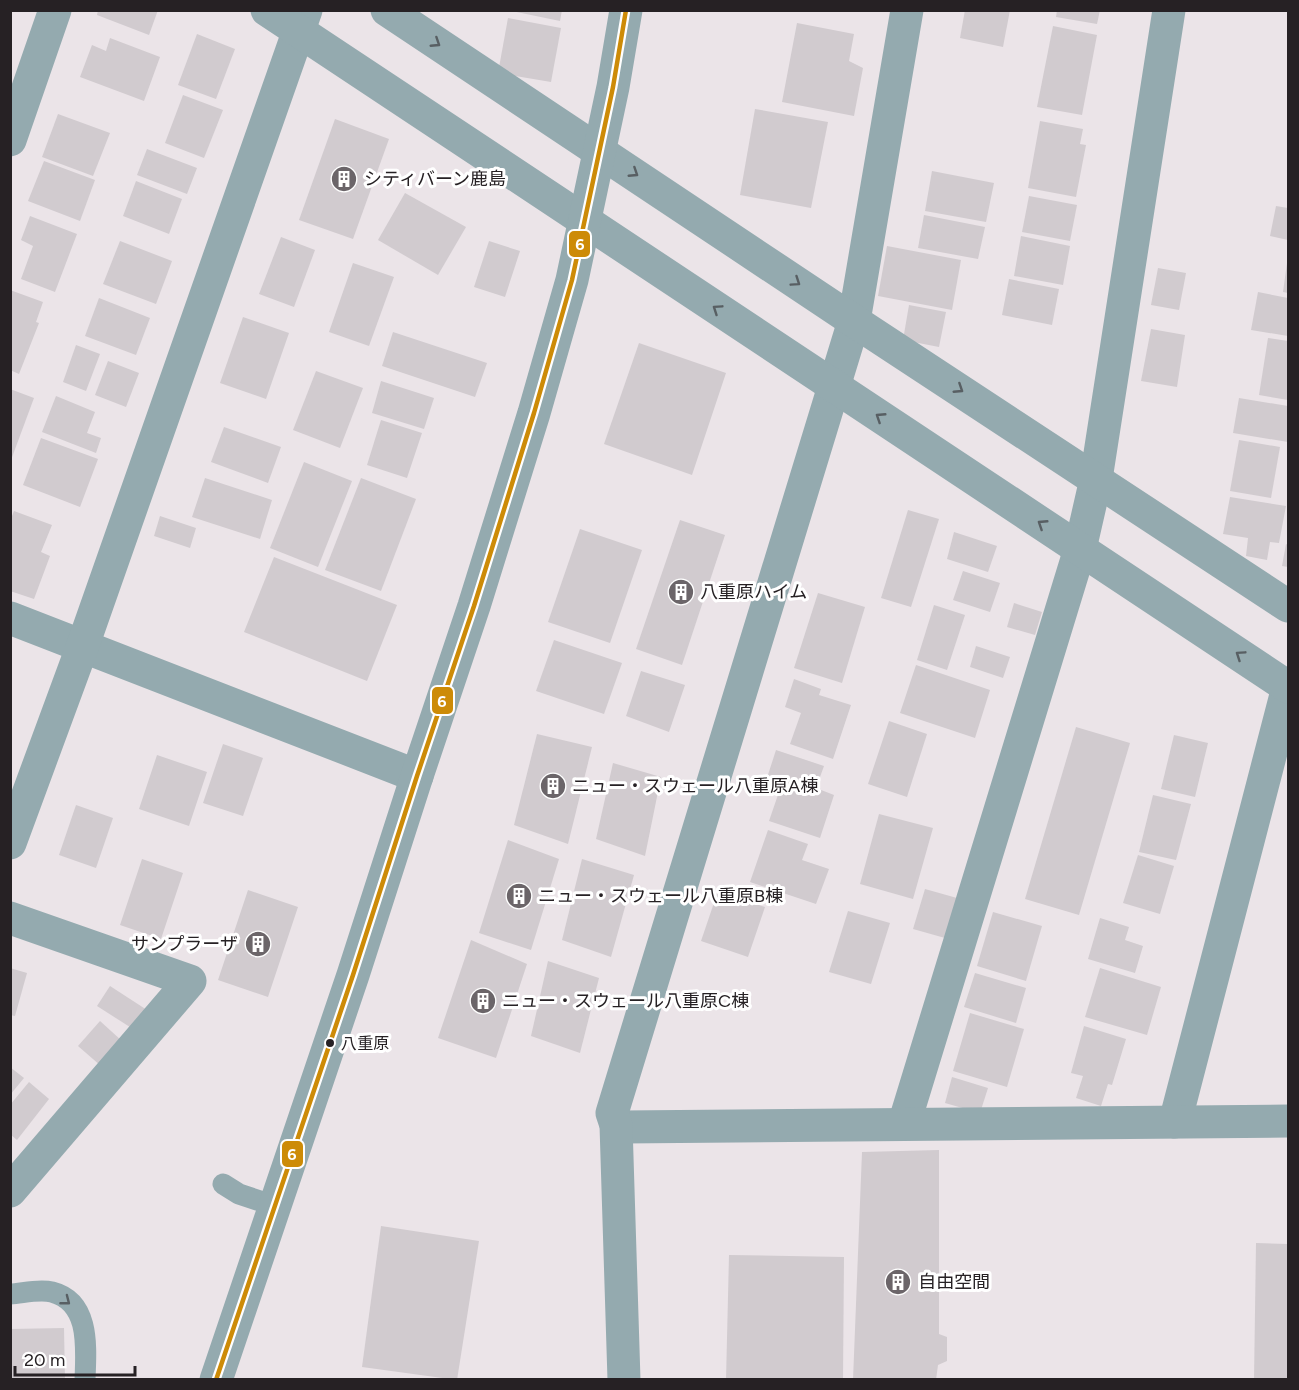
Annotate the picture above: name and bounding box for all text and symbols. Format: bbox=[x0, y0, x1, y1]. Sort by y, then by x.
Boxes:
one-way arrow bbox=[429, 36, 440, 47]
building icon: シティバーン鹿島 bbox=[329, 164, 359, 194]
one-way arrow bbox=[628, 166, 638, 178]
place label: シティバーン鹿島 bbox=[364, 168, 506, 190]
line badge: 6 bbox=[568, 230, 591, 258]
text: 6 bbox=[575, 235, 585, 254]
one-way arrow bbox=[789, 275, 800, 286]
one-way arrow bbox=[713, 305, 724, 316]
one-way arrow bbox=[952, 382, 963, 393]
one-way arrow bbox=[875, 413, 886, 424]
one-way arrow bbox=[1038, 520, 1049, 531]
building icon: 八重原ハイム bbox=[666, 577, 696, 607]
place label: 八重原ハイム bbox=[700, 581, 807, 603]
one-way arrow bbox=[1236, 651, 1247, 662]
line badge: 6 bbox=[431, 686, 454, 715]
text: 6 bbox=[437, 692, 447, 711]
building icon: ニュー・スウェール八重原A棟 bbox=[538, 771, 568, 801]
place label: ニュー・スウェール八重原A棟 bbox=[572, 775, 818, 797]
building icon: ニュー・スウェール八重原B棟 bbox=[504, 881, 534, 911]
place label: ニュー・スウェール八重原B棟 bbox=[538, 885, 783, 907]
building icon: サンプラーザ bbox=[243, 929, 273, 959]
place label: サンプラーザ bbox=[131, 933, 238, 955]
building icon: ニュー・スウェール八重原C棟 bbox=[468, 986, 498, 1016]
place label: ニュー・スウェール八重原C棟 bbox=[502, 990, 749, 1012]
place label: 八重原 bbox=[341, 1034, 389, 1053]
marker: 八重原 bbox=[324, 1037, 336, 1049]
line badge: 6 bbox=[281, 1140, 304, 1168]
text: 6 bbox=[287, 1145, 297, 1164]
building icon: 自由空間 bbox=[883, 1267, 913, 1297]
place label: 自由空間 bbox=[918, 1271, 990, 1293]
one-way arrow bbox=[59, 1294, 70, 1305]
scale bar bbox=[15, 1339, 135, 1377]
text: 20 m bbox=[24, 1349, 65, 1371]

